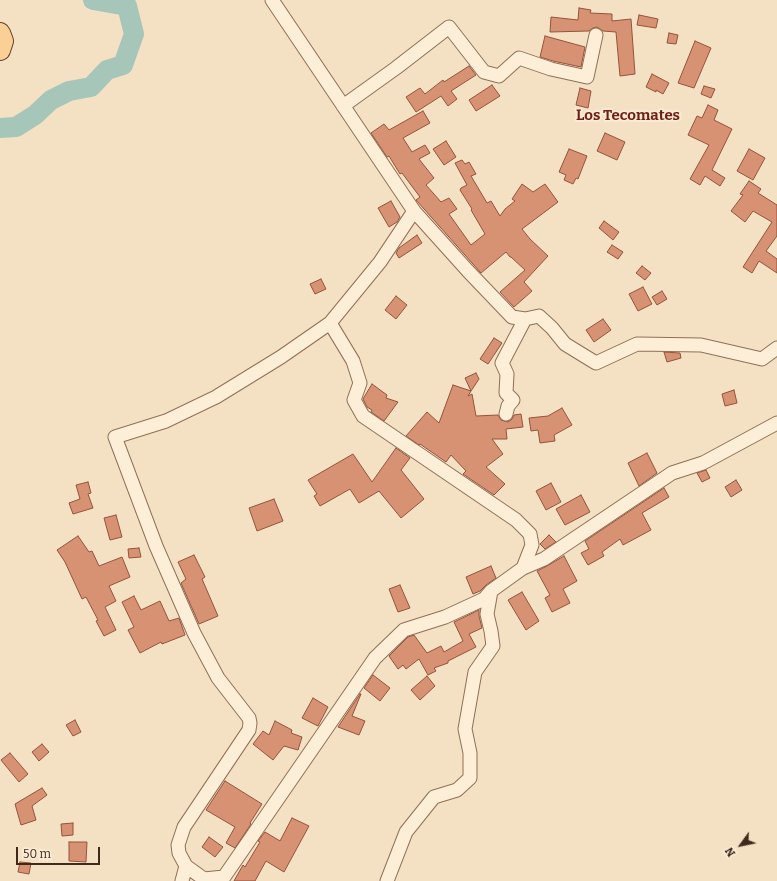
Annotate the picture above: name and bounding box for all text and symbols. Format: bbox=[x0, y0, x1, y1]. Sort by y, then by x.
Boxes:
district label: Los Tecomates bbox=[576, 107, 680, 125]
north arrow bbox=[721, 825, 761, 865]
scale bar bbox=[18, 839, 102, 865]
text: N bbox=[723, 845, 738, 859]
text: 50 m bbox=[23, 847, 51, 861]

